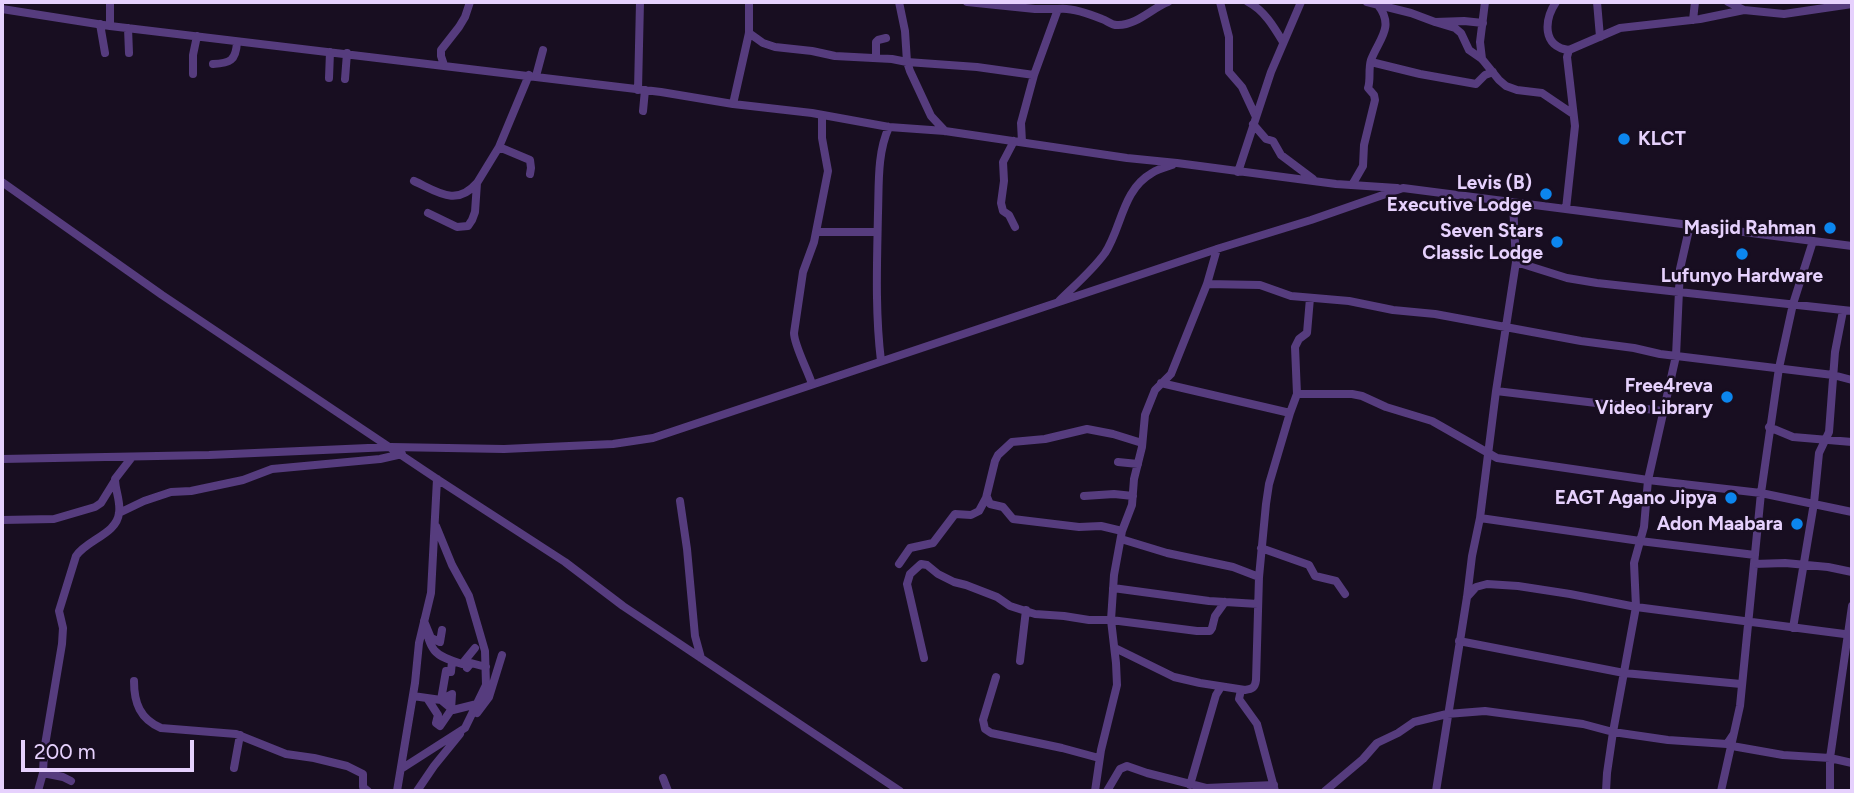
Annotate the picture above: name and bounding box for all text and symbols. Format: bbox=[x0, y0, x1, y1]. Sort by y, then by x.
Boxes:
place label: KLCT bbox=[1638, 128, 1686, 150]
marker: KLCT bbox=[1616, 131, 1632, 147]
place label: Levis (B) Executive Lodge bbox=[1387, 172, 1532, 216]
marker: Levis (B) Executive Lodge bbox=[1538, 186, 1554, 202]
place label: Masjid Rahman bbox=[1684, 217, 1816, 239]
place label: Seven Stars Classic Lodge bbox=[1422, 220, 1543, 264]
marker: Masjid Rahman bbox=[1822, 220, 1838, 236]
marker: Seven Stars Classic Lodge bbox=[1549, 234, 1565, 250]
marker: Lufunyo Hardware bbox=[1734, 246, 1750, 262]
place label: Lufunyo Hardware bbox=[1661, 265, 1823, 287]
place label: Free4reva Video Library bbox=[1595, 375, 1713, 419]
marker: Free4reva Video Library bbox=[1719, 389, 1735, 405]
place label: EAGT Agano Jipya bbox=[1555, 487, 1717, 509]
marker: EAGT Agano Jipya bbox=[1723, 490, 1739, 506]
place label: Adon Maabara bbox=[1657, 513, 1783, 535]
marker: Adon Maabara bbox=[1789, 516, 1805, 532]
scale bar bbox=[24, 726, 198, 770]
text: 200 m bbox=[34, 739, 96, 764]

